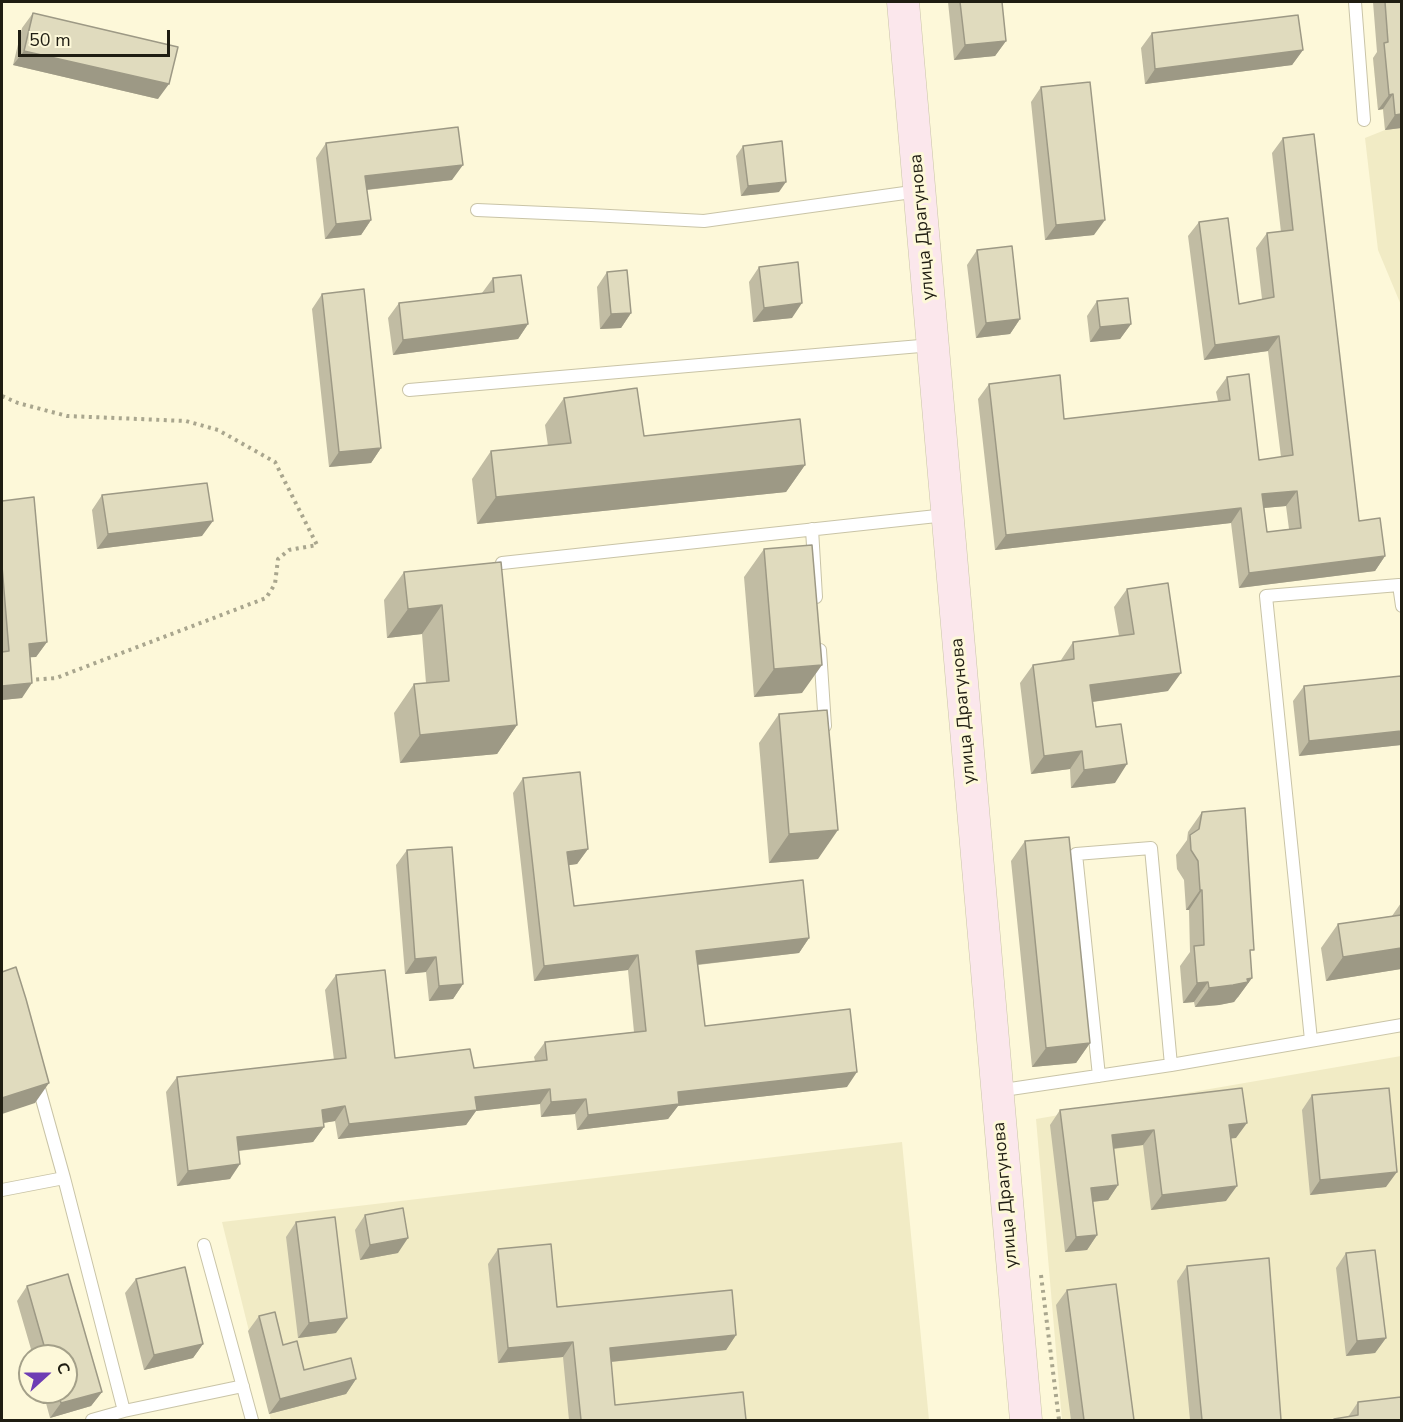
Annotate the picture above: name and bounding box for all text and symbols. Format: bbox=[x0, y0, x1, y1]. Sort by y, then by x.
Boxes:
scale bar bbox=[21, 18, 172, 56]
text: 50 m bbox=[29, 28, 71, 52]
street label: улица Драгунова bbox=[906, 153, 940, 301]
street label: улица Драгунова bbox=[947, 637, 981, 785]
street label: улица Драгунова bbox=[989, 1121, 1023, 1269]
north arrow bbox=[18, 1344, 78, 1404]
text: С bbox=[51, 1359, 75, 1377]

